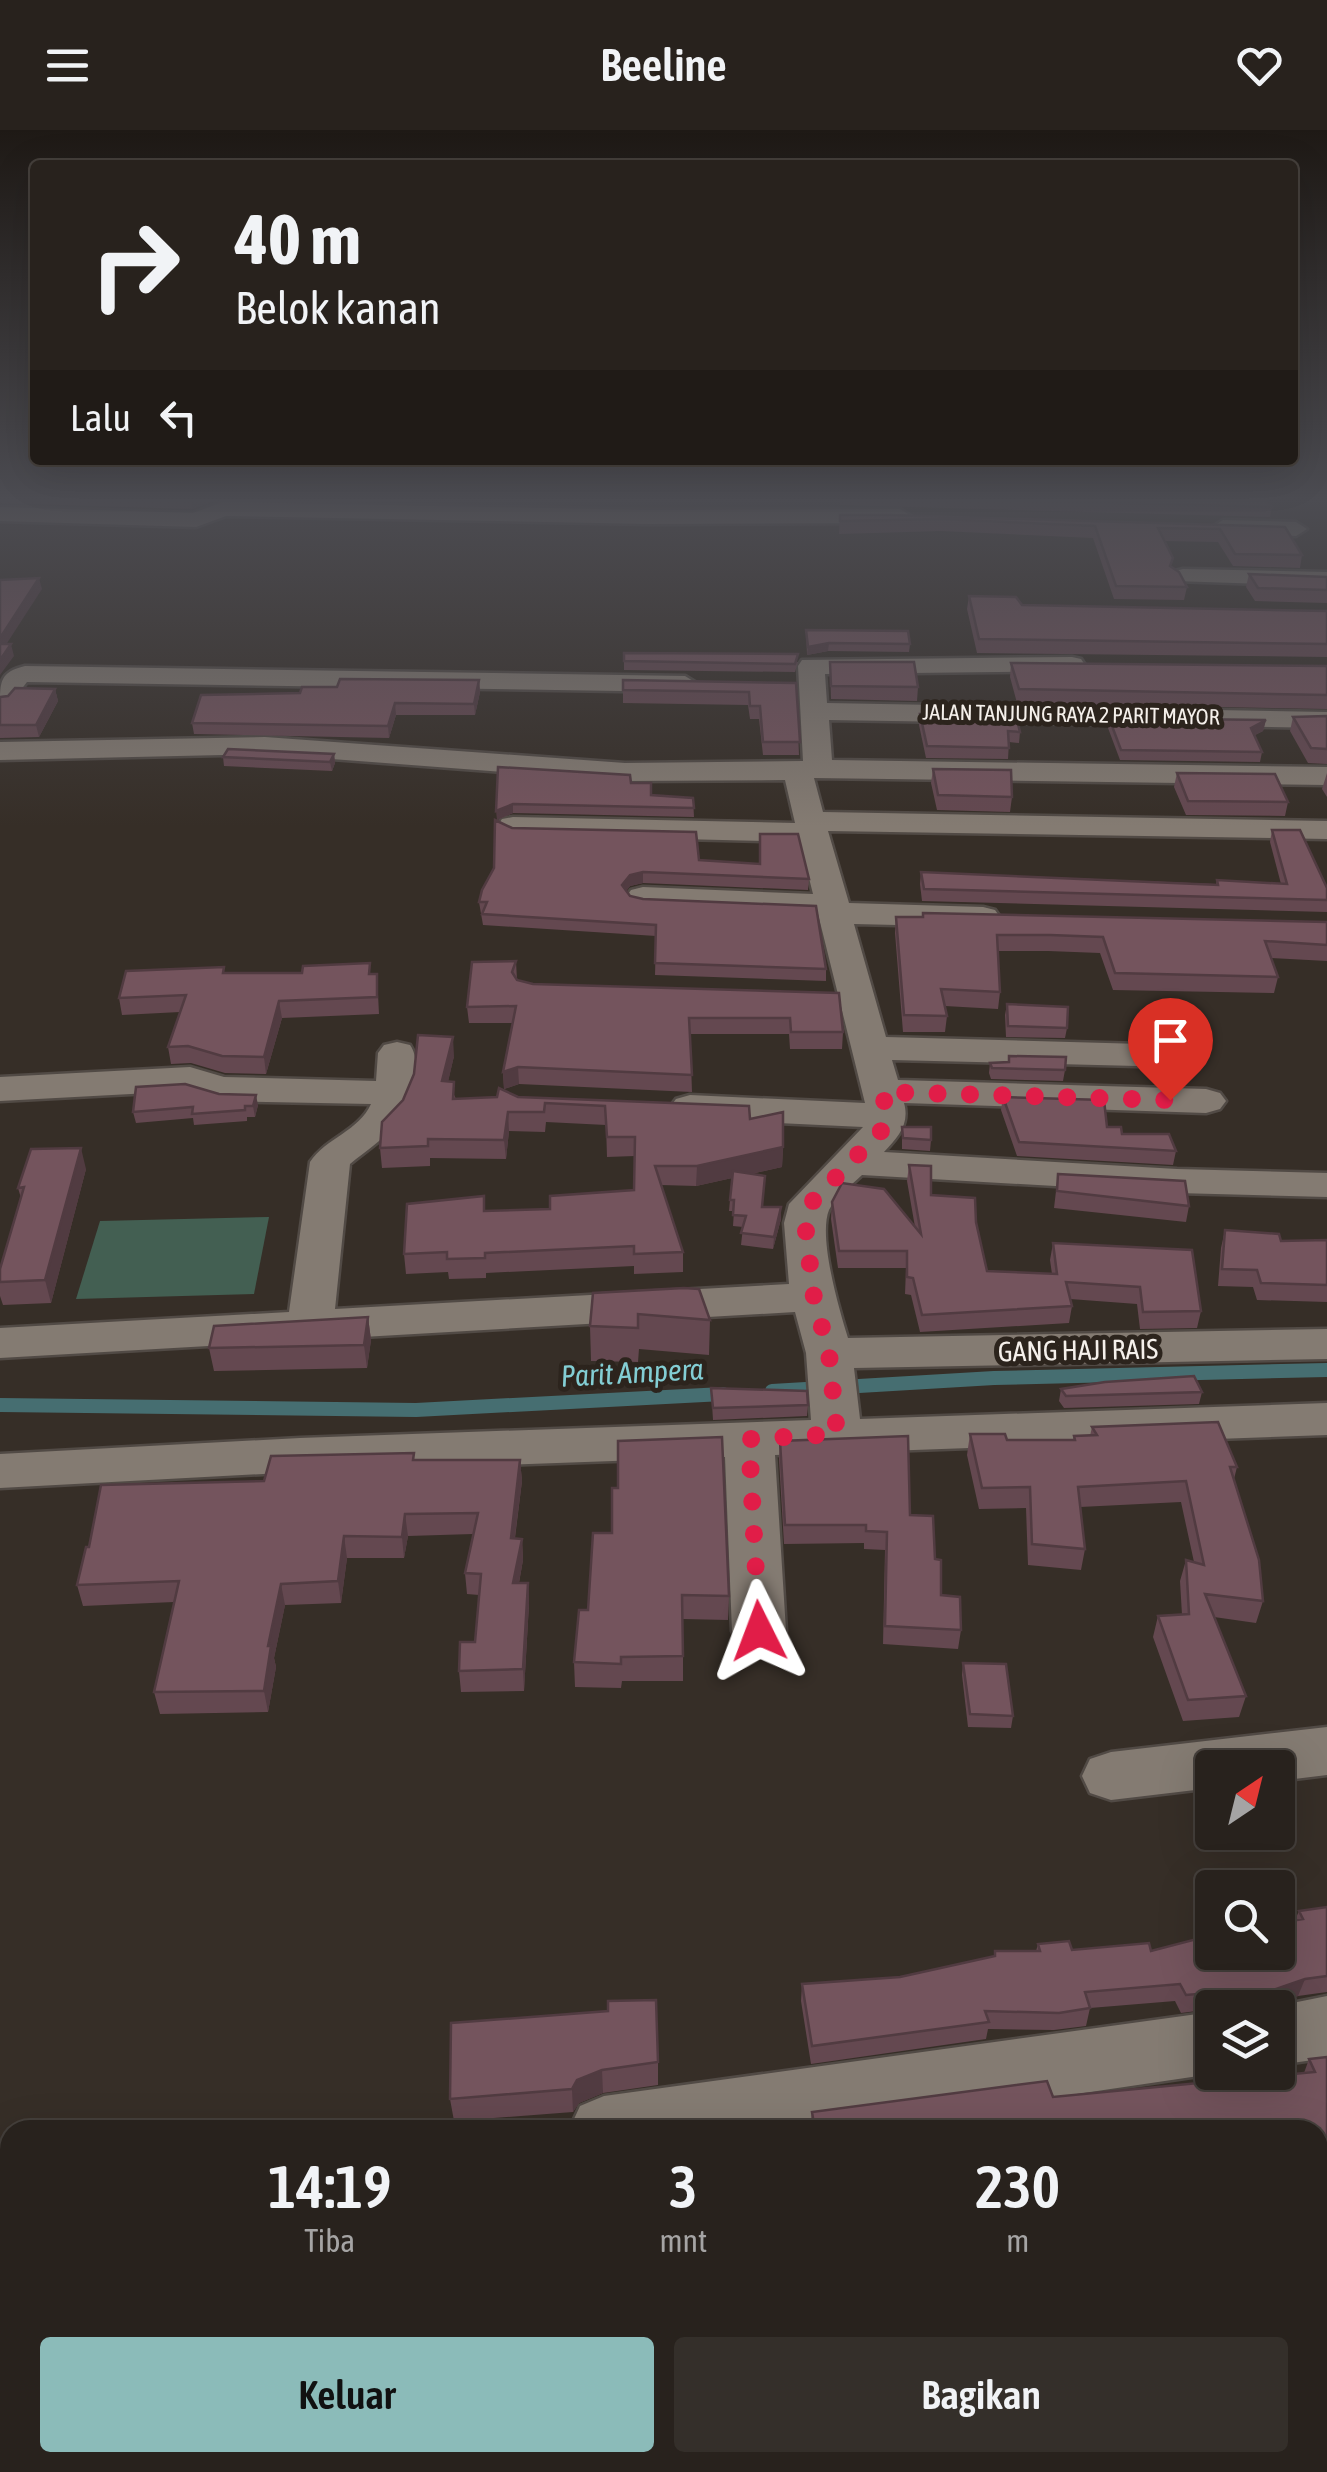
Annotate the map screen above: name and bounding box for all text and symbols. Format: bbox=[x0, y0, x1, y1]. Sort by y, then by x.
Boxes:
icon: menu bbox=[40, 38, 95, 93]
icon: heart bbox=[1232, 38, 1287, 93]
text: Beeline bbox=[600, 39, 727, 91]
text: 40 m bbox=[235, 199, 361, 279]
icon: right bbox=[70, 200, 200, 330]
text: Belok kanan bbox=[235, 282, 441, 334]
icon: left bbox=[151, 390, 206, 445]
text: Lalu bbox=[70, 396, 131, 439]
street label: JALAN TANJUNG RAYA 2 PARIT MAYOR bbox=[922, 698, 1220, 730]
pin bbox=[1128, 998, 1213, 1101]
icon: arrive bbox=[1143, 1013, 1198, 1068]
street label: GANG HAJI RAIS bbox=[998, 1333, 1159, 1367]
water label: Parit Ampera bbox=[560, 1351, 704, 1393]
position arrow bbox=[707, 1579, 811, 1683]
north arrow bbox=[1195, 1750, 1295, 1850]
map controls bbox=[1195, 1750, 1295, 2090]
button: search bbox=[1195, 1870, 1295, 1970]
button: layers bbox=[1195, 1990, 1295, 2090]
text: 14:19 bbox=[268, 2152, 392, 2221]
text: 3 bbox=[669, 2152, 698, 2221]
text: 230 bbox=[975, 2152, 1060, 2221]
text: Tiba bbox=[304, 2222, 355, 2259]
text: mnt bbox=[660, 2222, 707, 2259]
text: m bbox=[1006, 2222, 1029, 2259]
button: Keluar bbox=[40, 2337, 654, 2452]
button: Bagikan bbox=[674, 2337, 1288, 2452]

